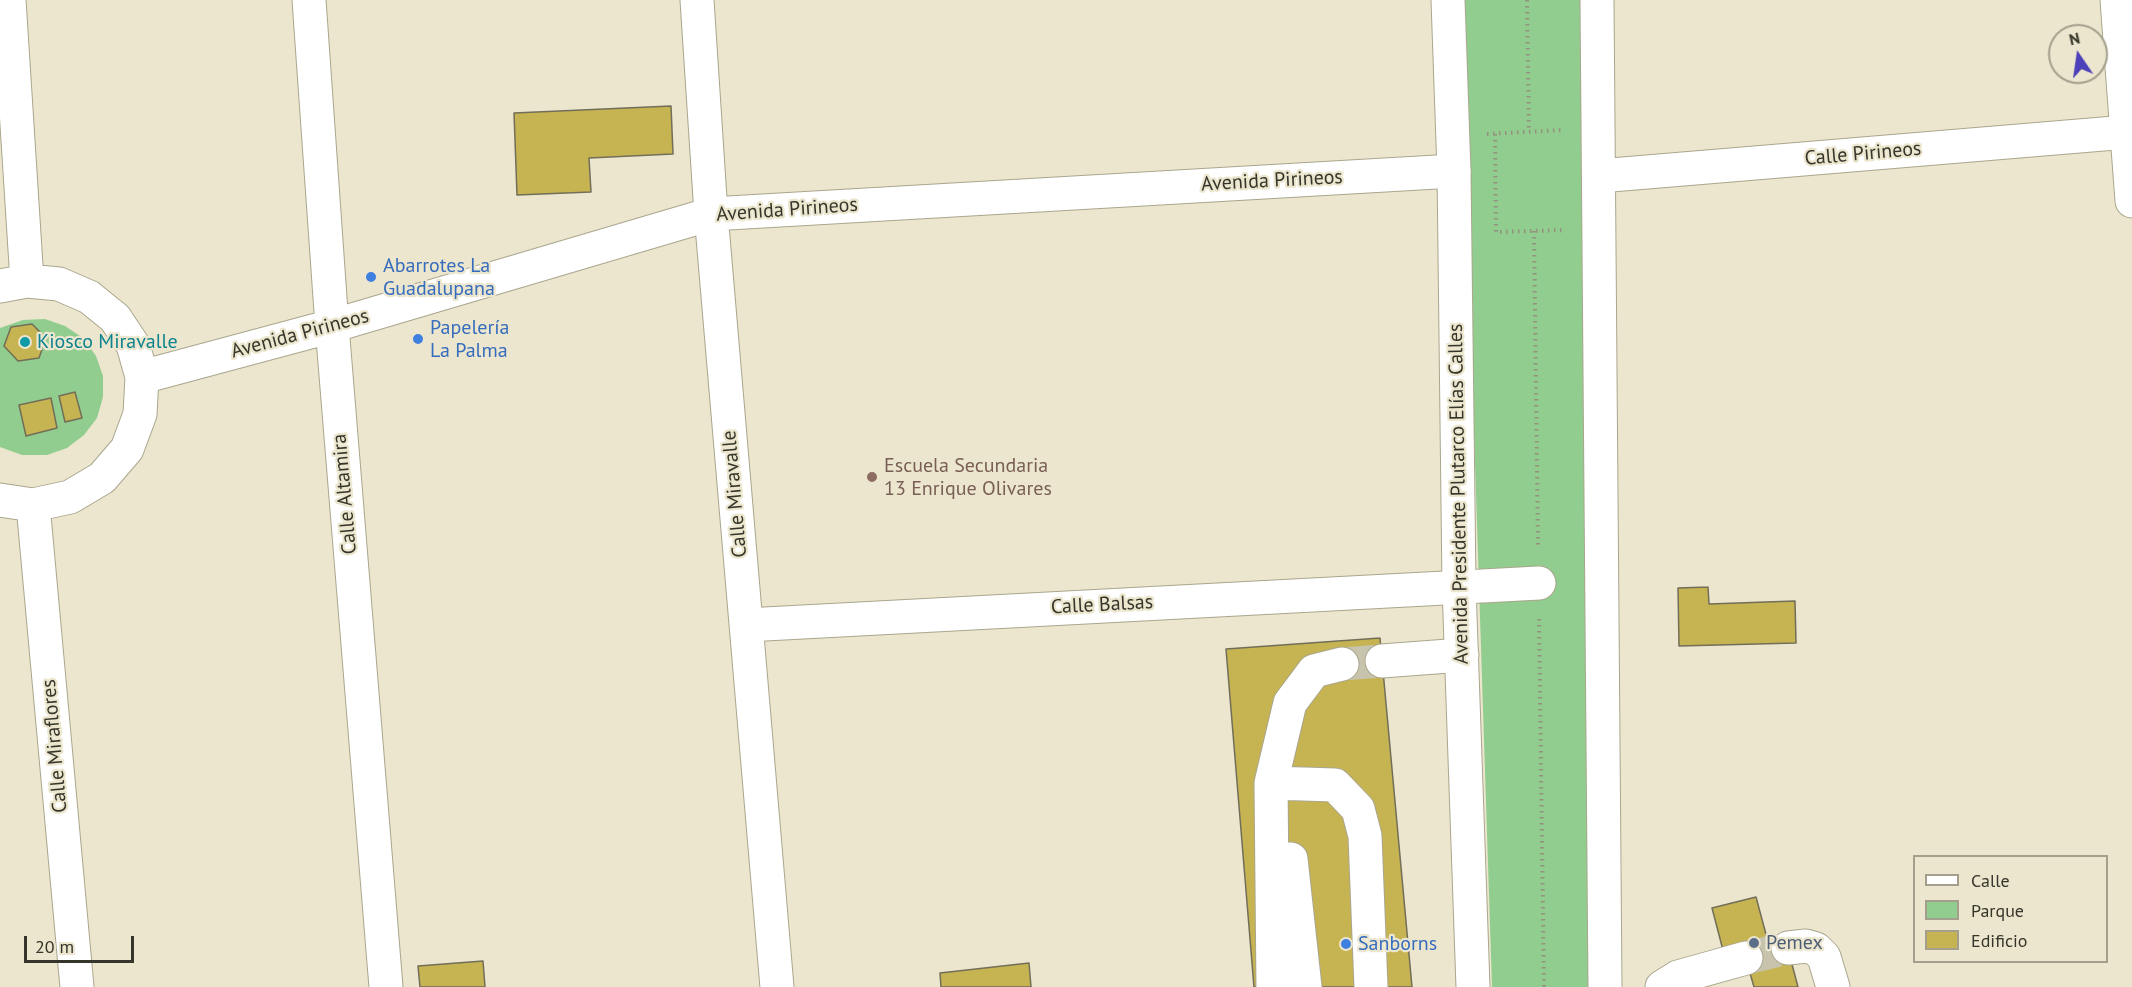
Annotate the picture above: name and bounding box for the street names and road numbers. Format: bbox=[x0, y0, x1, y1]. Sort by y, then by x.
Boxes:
street label: Calle Pirineos bbox=[1804, 137, 1922, 171]
street label: Avenida Pirineos bbox=[1201, 165, 1343, 197]
street label: Avenida Pirineos bbox=[716, 193, 858, 227]
street label: Avenida Pirineos bbox=[228, 304, 372, 364]
street label: Avenida Presidente Plutarco Elías Calles bbox=[1444, 323, 1474, 665]
street label: Calle Miravalle bbox=[717, 429, 753, 559]
street label: Calle Altamira bbox=[328, 433, 362, 555]
street label: Calle Balsas bbox=[1050, 590, 1154, 620]
street label: Calle Miraflores bbox=[37, 678, 73, 814]

